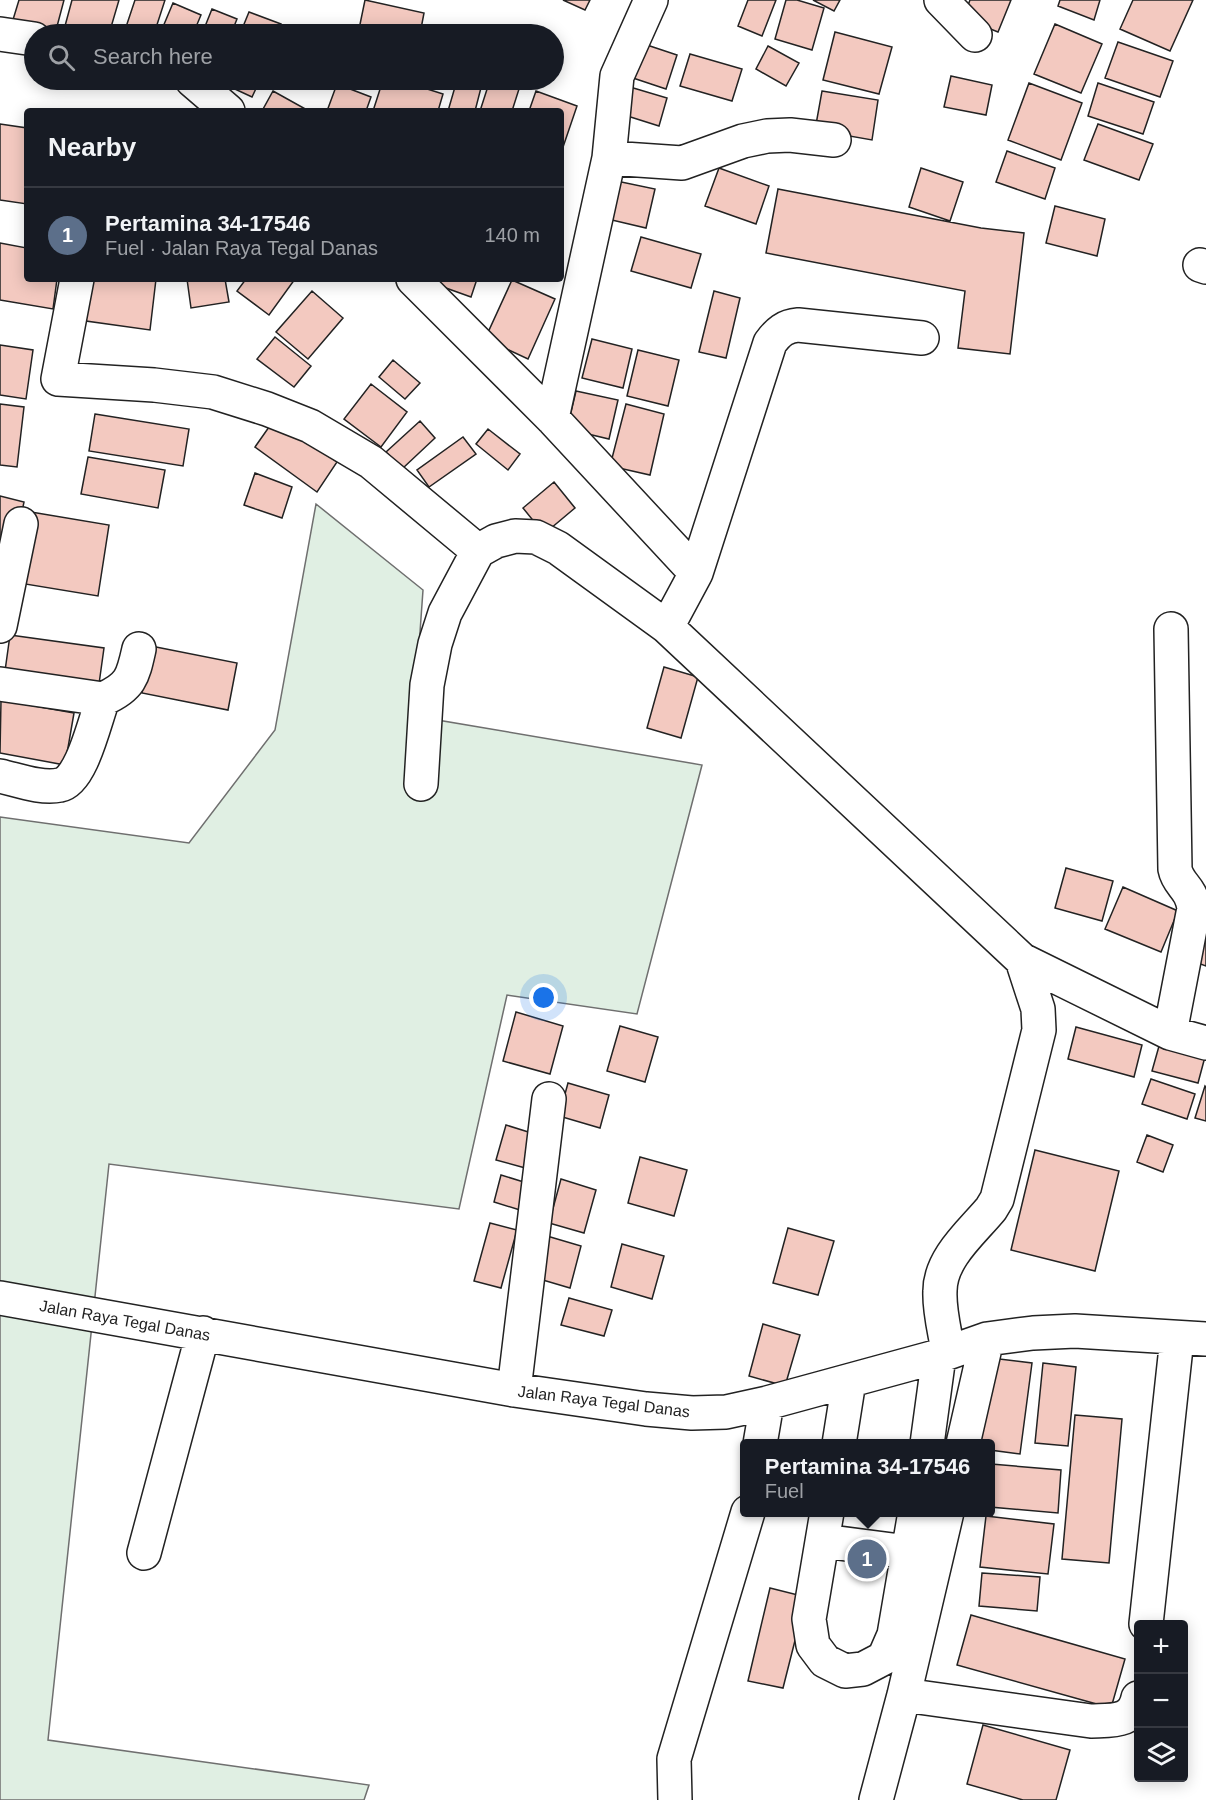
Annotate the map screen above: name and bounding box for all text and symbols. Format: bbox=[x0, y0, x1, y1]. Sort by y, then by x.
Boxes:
search box bbox=[24, 24, 564, 90]
icon: search bbox=[45, 41, 78, 74]
text: Search here bbox=[93, 44, 213, 69]
text: Nearby bbox=[48, 132, 136, 162]
text: Pertamina 34-17546 bbox=[105, 211, 310, 236]
text: 1 bbox=[62, 224, 73, 246]
text: 140 m bbox=[484, 224, 540, 246]
text: Fuel · Jalan Raya Tegal Danas bbox=[105, 237, 378, 259]
your location bbox=[529, 983, 558, 1012]
street label: Jalan Raya Tegal Danas bbox=[38, 1297, 212, 1344]
street label: Jalan Raya Tegal Danas bbox=[517, 1383, 691, 1420]
popup bbox=[740, 1439, 995, 1517]
text: Pertamina 34-17546 bbox=[765, 1454, 970, 1479]
text: Fuel bbox=[765, 1480, 804, 1502]
pin: 1 bbox=[848, 1536, 886, 1582]
map controls bbox=[1134, 1620, 1188, 1782]
button: + bbox=[1134, 1620, 1188, 1674]
button: − bbox=[1134, 1674, 1188, 1728]
button: layers bbox=[1134, 1728, 1188, 1782]

